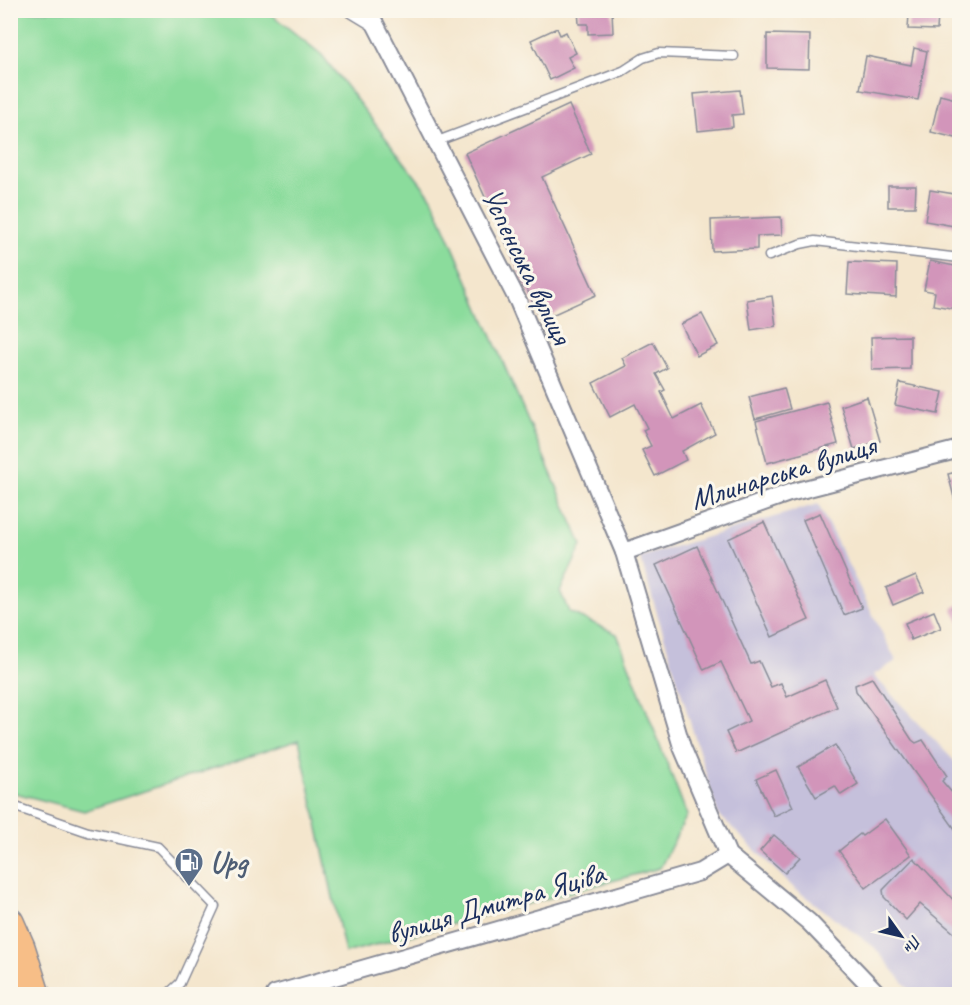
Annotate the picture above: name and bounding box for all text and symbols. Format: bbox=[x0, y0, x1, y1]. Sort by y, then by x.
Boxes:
street label: Успенська вулиця bbox=[473, 182, 582, 352]
street label: Млинарська вулиця bbox=[686, 425, 883, 518]
place label: Upg bbox=[210, 843, 250, 881]
fuel station icon: Upg bbox=[173, 846, 205, 888]
street label: вулиця Дмитра Яціва bbox=[383, 853, 611, 952]
north arrow bbox=[871, 906, 931, 966]
text: Пн bbox=[899, 931, 926, 957]

